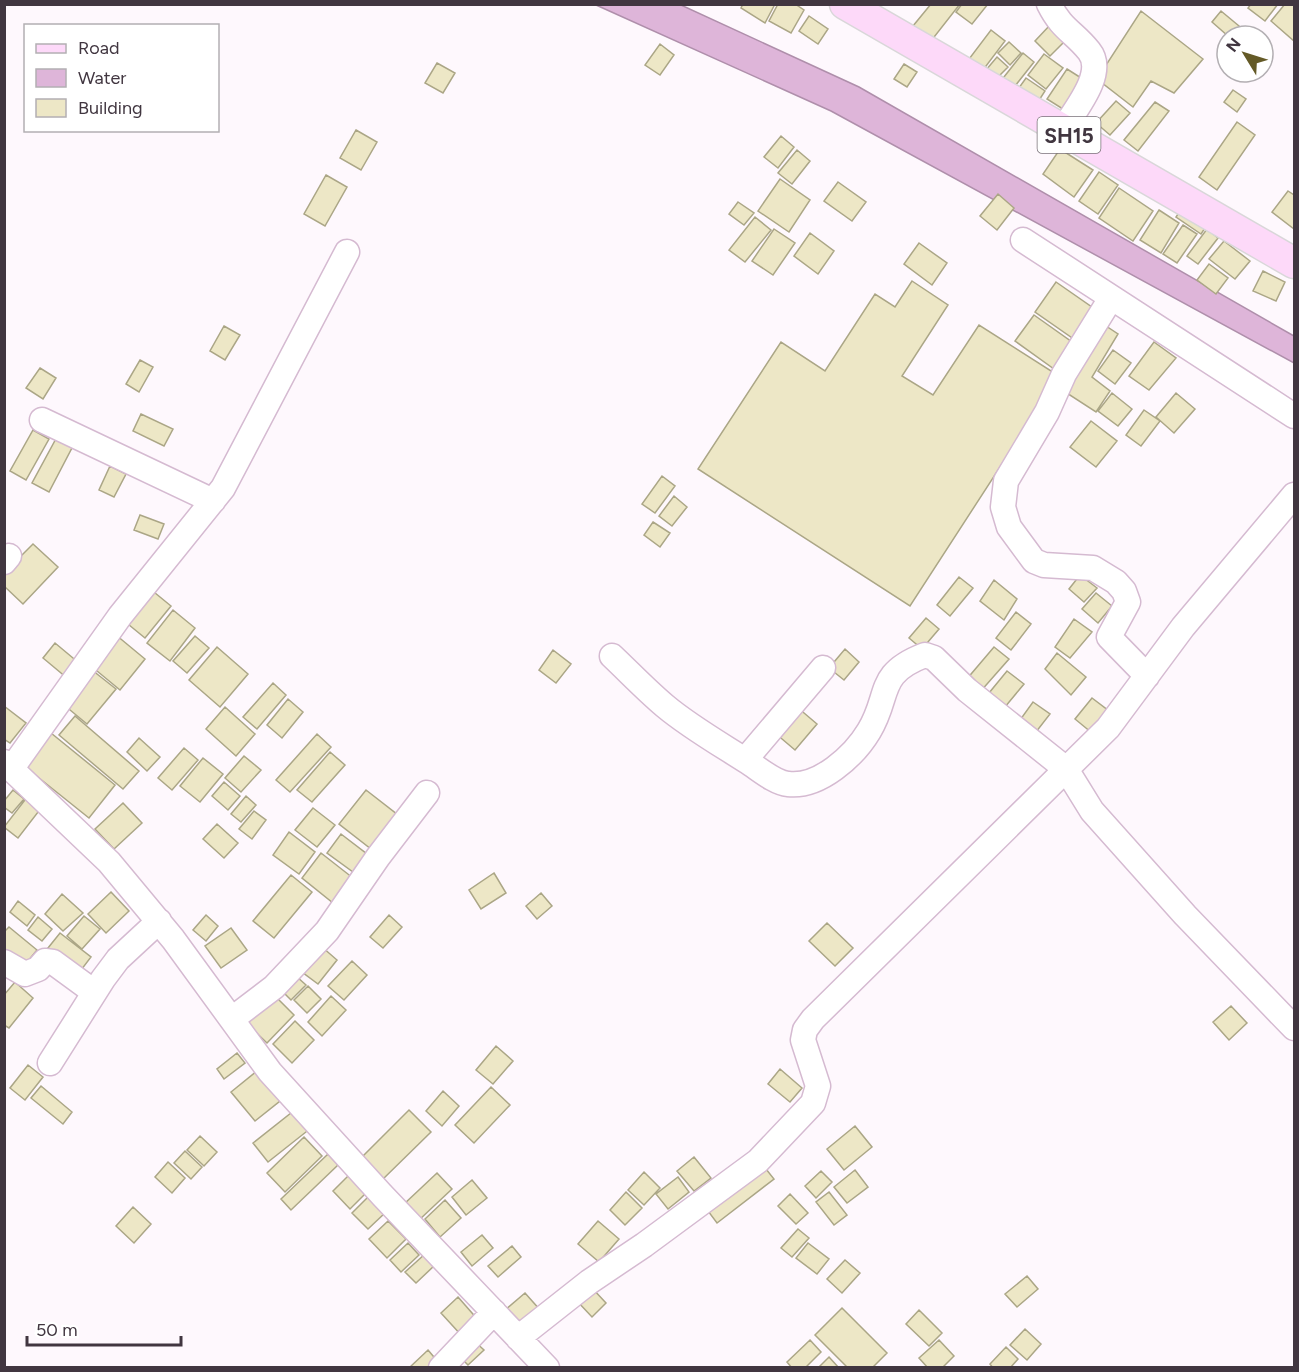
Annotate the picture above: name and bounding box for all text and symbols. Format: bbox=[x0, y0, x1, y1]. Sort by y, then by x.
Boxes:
legend bbox=[24, 24, 219, 132]
north arrow bbox=[1215, 24, 1275, 84]
text: N bbox=[1222, 34, 1245, 56]
text: Road bbox=[78, 37, 119, 59]
text: Water bbox=[78, 67, 126, 89]
text: Building bbox=[78, 97, 143, 119]
road number: SH15 bbox=[1038, 117, 1100, 153]
scale bar bbox=[27, 1309, 182, 1347]
text: 50 m bbox=[36, 1319, 78, 1341]

